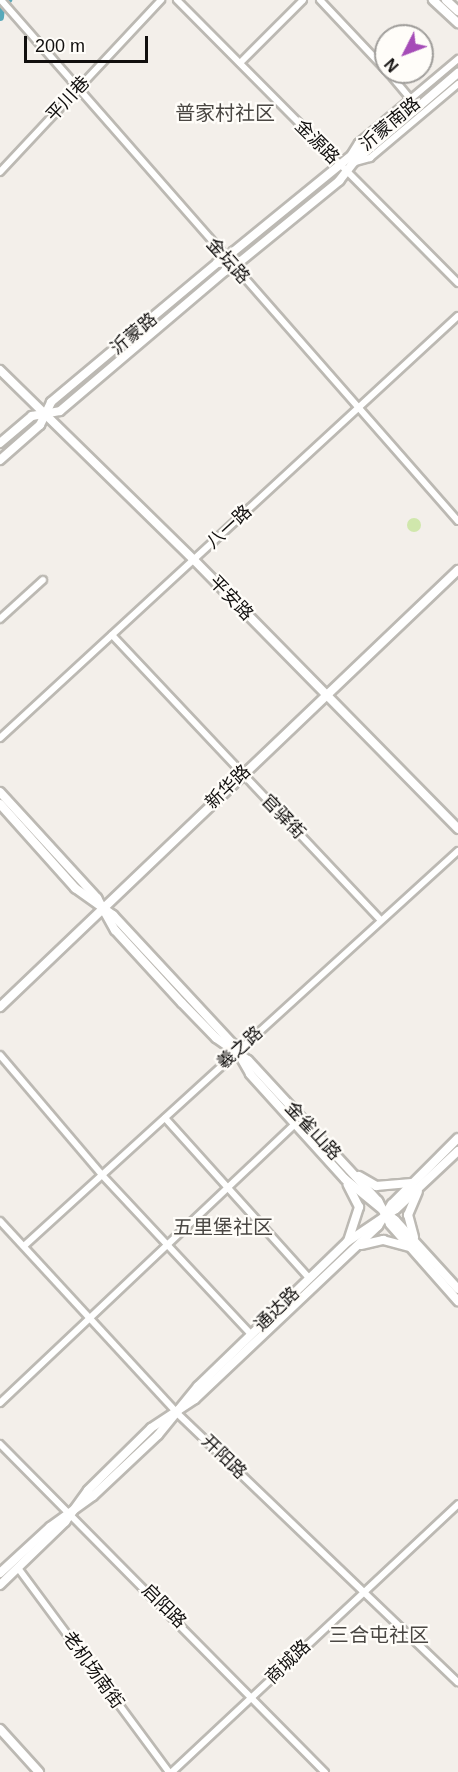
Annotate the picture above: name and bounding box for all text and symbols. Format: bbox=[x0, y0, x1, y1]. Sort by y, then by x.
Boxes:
scale bar bbox=[27, 24, 152, 62]
north arrow bbox=[374, 24, 434, 84]
text: 200 m bbox=[35, 36, 85, 56]
text: N bbox=[382, 55, 402, 75]
street label: 平川巷 bbox=[42, 72, 94, 126]
street label: 沂蒙南路 bbox=[355, 93, 425, 155]
district label: 普家村社区 bbox=[175, 101, 275, 125]
street label: 金源路 bbox=[290, 115, 344, 169]
street label: 金坛路 bbox=[202, 234, 254, 288]
street label: 沂蒙路 bbox=[106, 308, 162, 360]
street label: 八一路 bbox=[202, 501, 256, 553]
street label: 平安路 bbox=[204, 571, 258, 625]
street label: 新华路 bbox=[201, 760, 255, 814]
street label: 官驿街 bbox=[256, 790, 310, 844]
street label: 羲之路 bbox=[213, 1022, 267, 1074]
street label: 金雀山路 bbox=[281, 1097, 345, 1165]
district label: 五里堡社区 bbox=[173, 1215, 273, 1239]
street label: 通达路 bbox=[250, 1282, 304, 1336]
street label: 开阳路 bbox=[197, 1430, 251, 1484]
street label: 启阳路 bbox=[137, 1579, 191, 1633]
district label: 三合屯社区 bbox=[329, 1623, 429, 1647]
street label: 老机场南街 bbox=[58, 1627, 128, 1713]
street label: 商城路 bbox=[261, 1635, 315, 1689]

